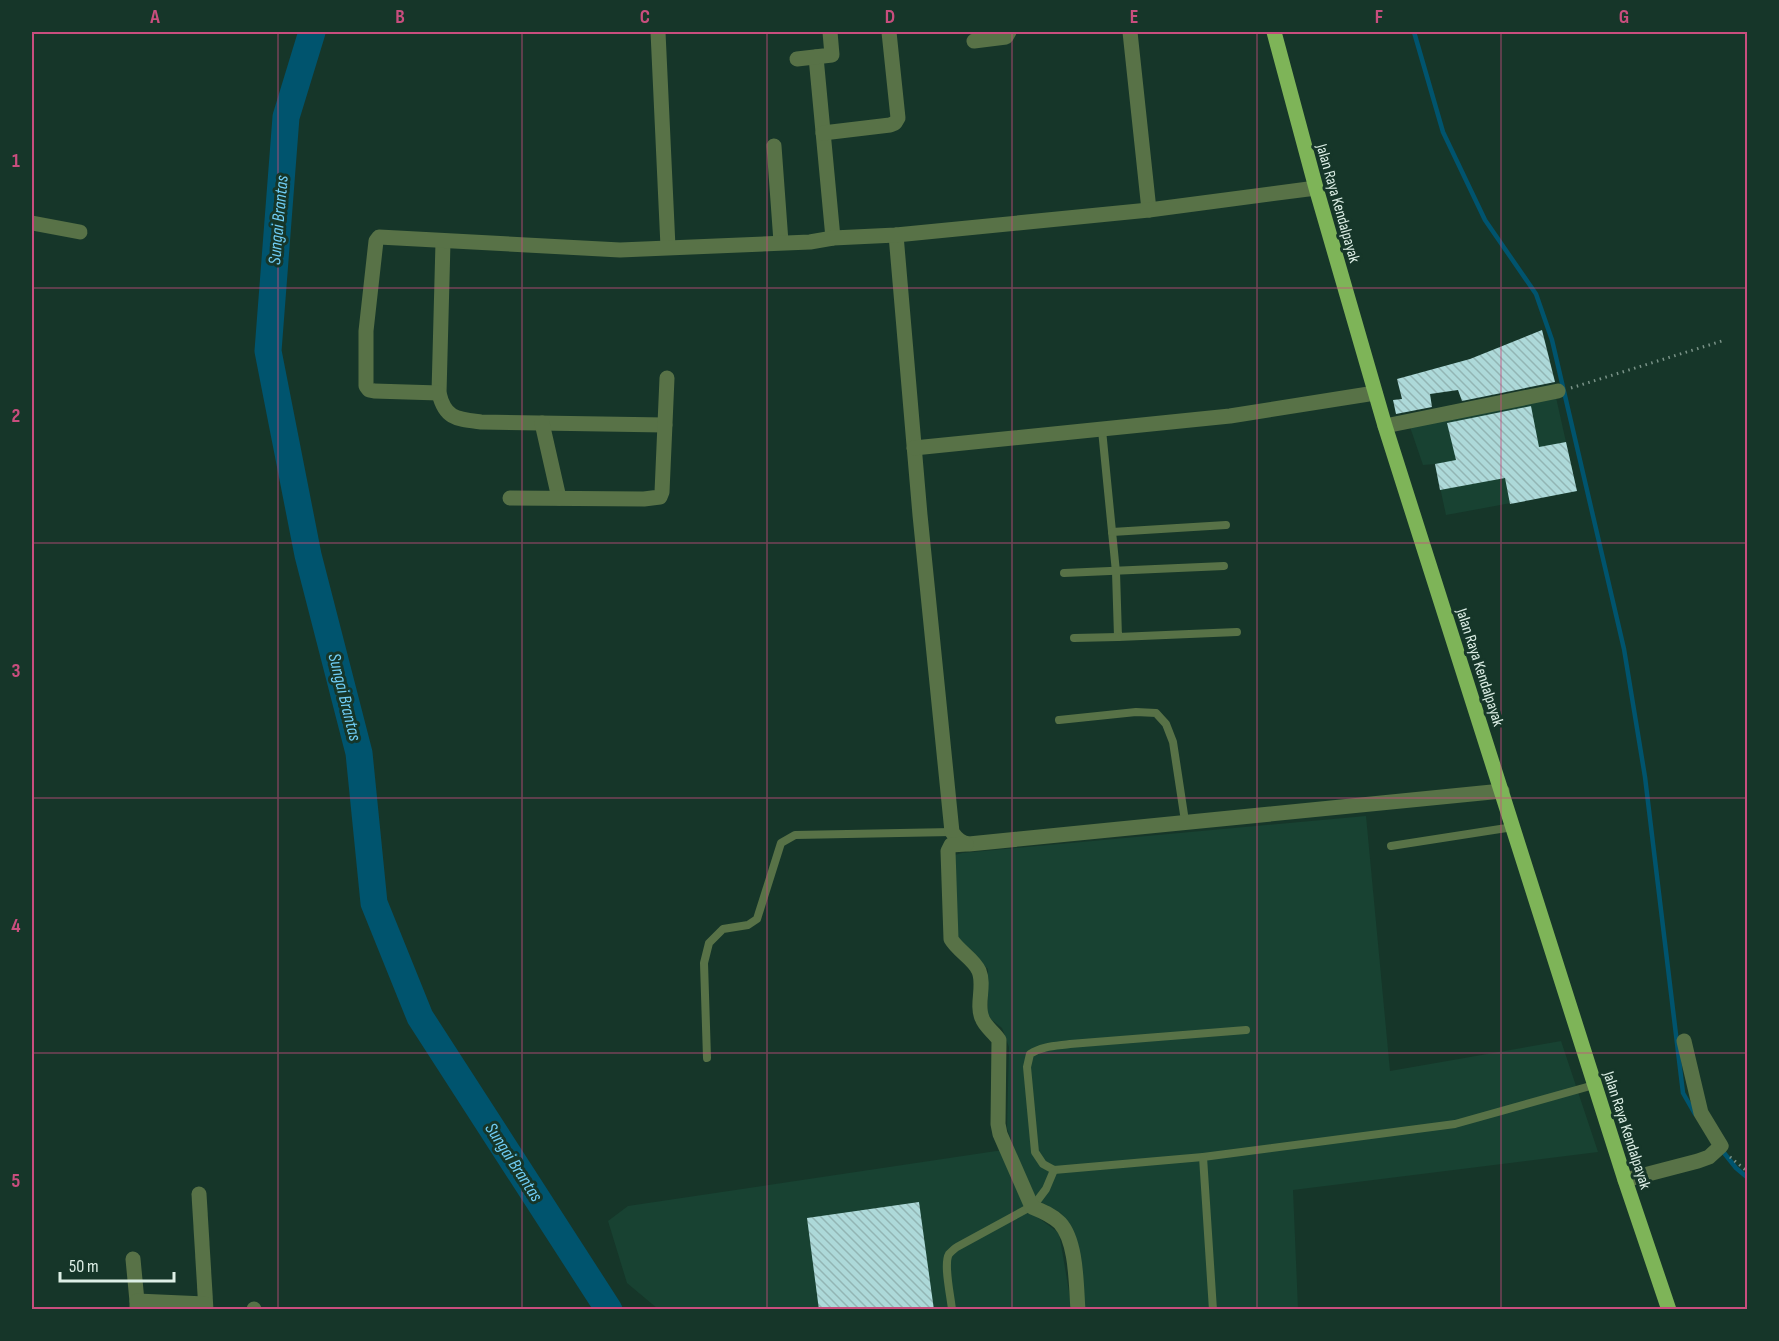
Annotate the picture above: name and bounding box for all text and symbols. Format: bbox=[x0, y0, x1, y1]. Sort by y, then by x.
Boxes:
text: A bbox=[149, 5, 160, 29]
text: B bbox=[395, 5, 405, 29]
text: C bbox=[640, 5, 650, 29]
text: D bbox=[885, 5, 895, 29]
text: E bbox=[1130, 5, 1138, 29]
text: F bbox=[1375, 5, 1383, 29]
text: G bbox=[1619, 5, 1629, 29]
street label: Jalan Raya Kendalpayak bbox=[1311, 141, 1364, 265]
text: 1 bbox=[12, 149, 20, 173]
water label: Sungai Brantas bbox=[264, 174, 293, 266]
text: 2 bbox=[12, 404, 20, 428]
street label: Jalan Raya Kendalpayak bbox=[1451, 605, 1508, 729]
water label: Sungai Brantas bbox=[323, 651, 366, 744]
text: 3 bbox=[12, 659, 21, 683]
text: 4 bbox=[11, 914, 21, 938]
street label: Jalan Raya Kendalpayak bbox=[1598, 1068, 1655, 1192]
water label: Sungai Brantas bbox=[480, 1119, 547, 1206]
text: 5 bbox=[12, 1169, 21, 1193]
scale bar bbox=[60, 1245, 174, 1283]
text: 50 m bbox=[69, 1256, 99, 1277]

